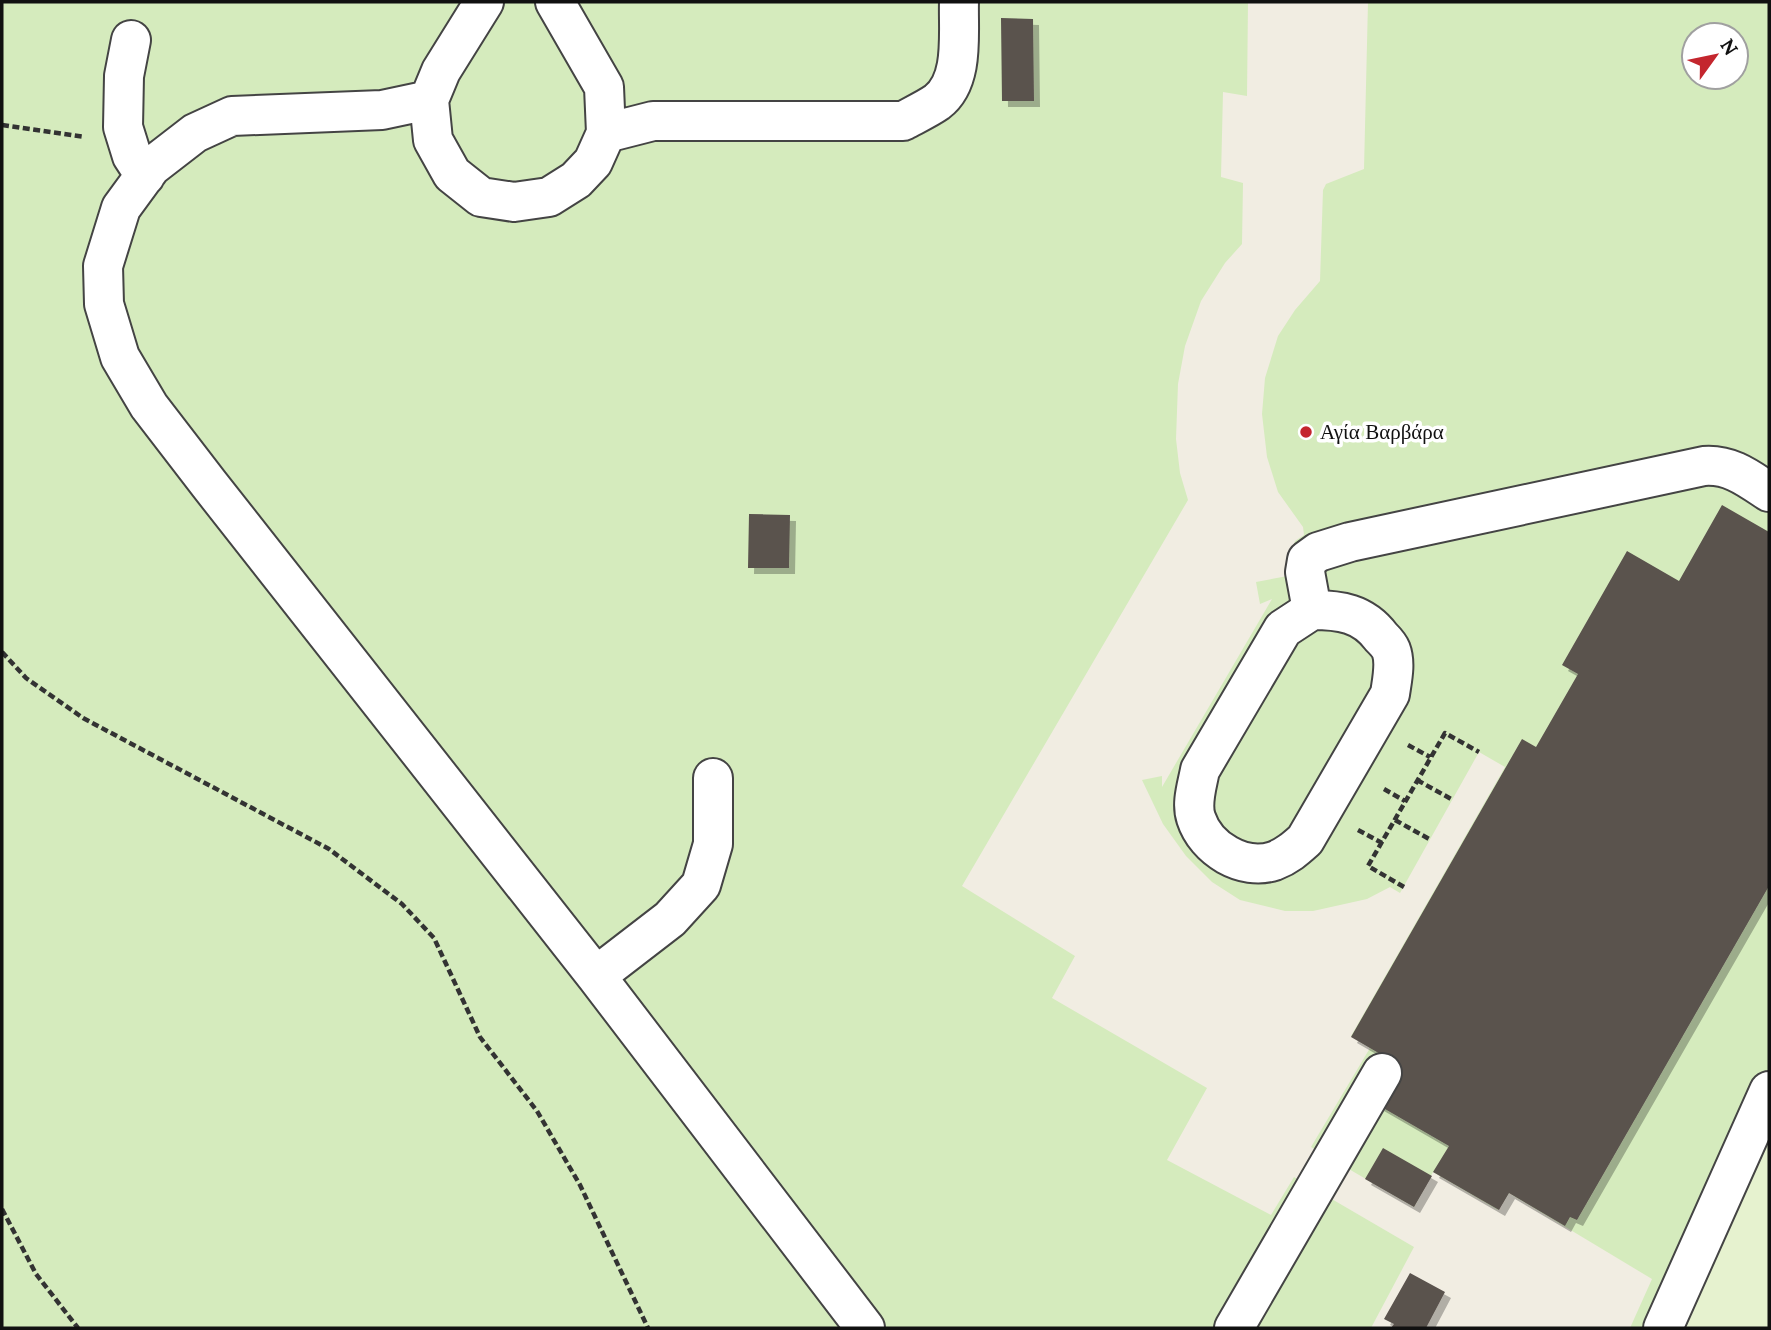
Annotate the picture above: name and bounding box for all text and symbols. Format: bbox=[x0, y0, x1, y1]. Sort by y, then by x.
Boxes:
north arrow bbox=[1680, 21, 1750, 91]
text: N bbox=[1715, 34, 1743, 60]
place label: Αγία Βαρβάρα bbox=[1320, 418, 1444, 445]
marker: Αγία Βαρβάρα bbox=[1298, 424, 1314, 440]

